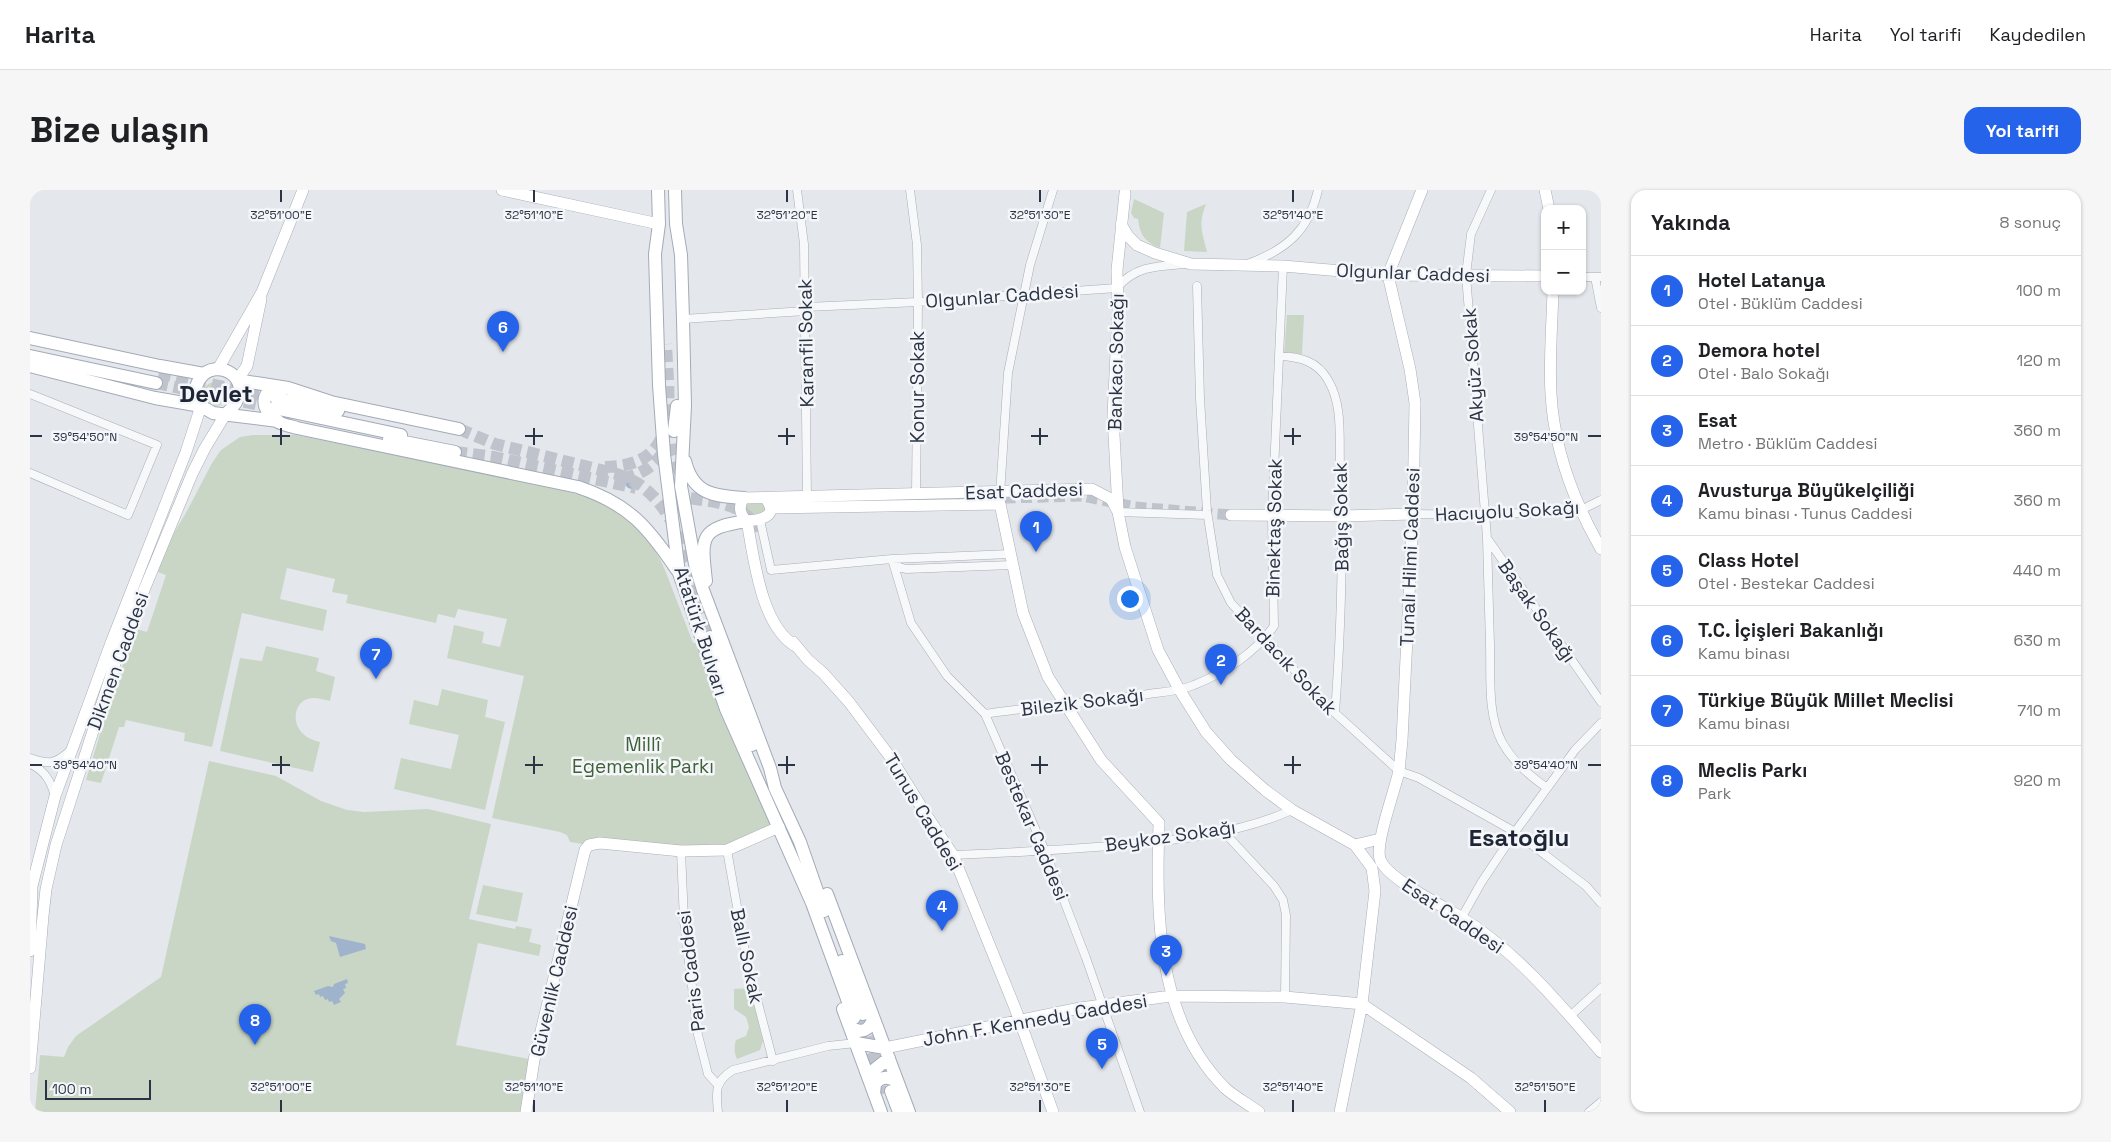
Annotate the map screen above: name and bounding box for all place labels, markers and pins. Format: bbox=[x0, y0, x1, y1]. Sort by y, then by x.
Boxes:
pin: 6 bbox=[487, 311, 519, 352]
pin: 1 bbox=[1020, 511, 1052, 552]
pin: 7 bbox=[360, 638, 392, 679]
pin: 2 bbox=[1205, 644, 1237, 685]
pin: 4 bbox=[926, 890, 958, 931]
pin: 3 bbox=[1150, 935, 1182, 976]
pin: 8 bbox=[239, 1004, 271, 1045]
pin: 5 bbox=[1086, 1028, 1118, 1069]

